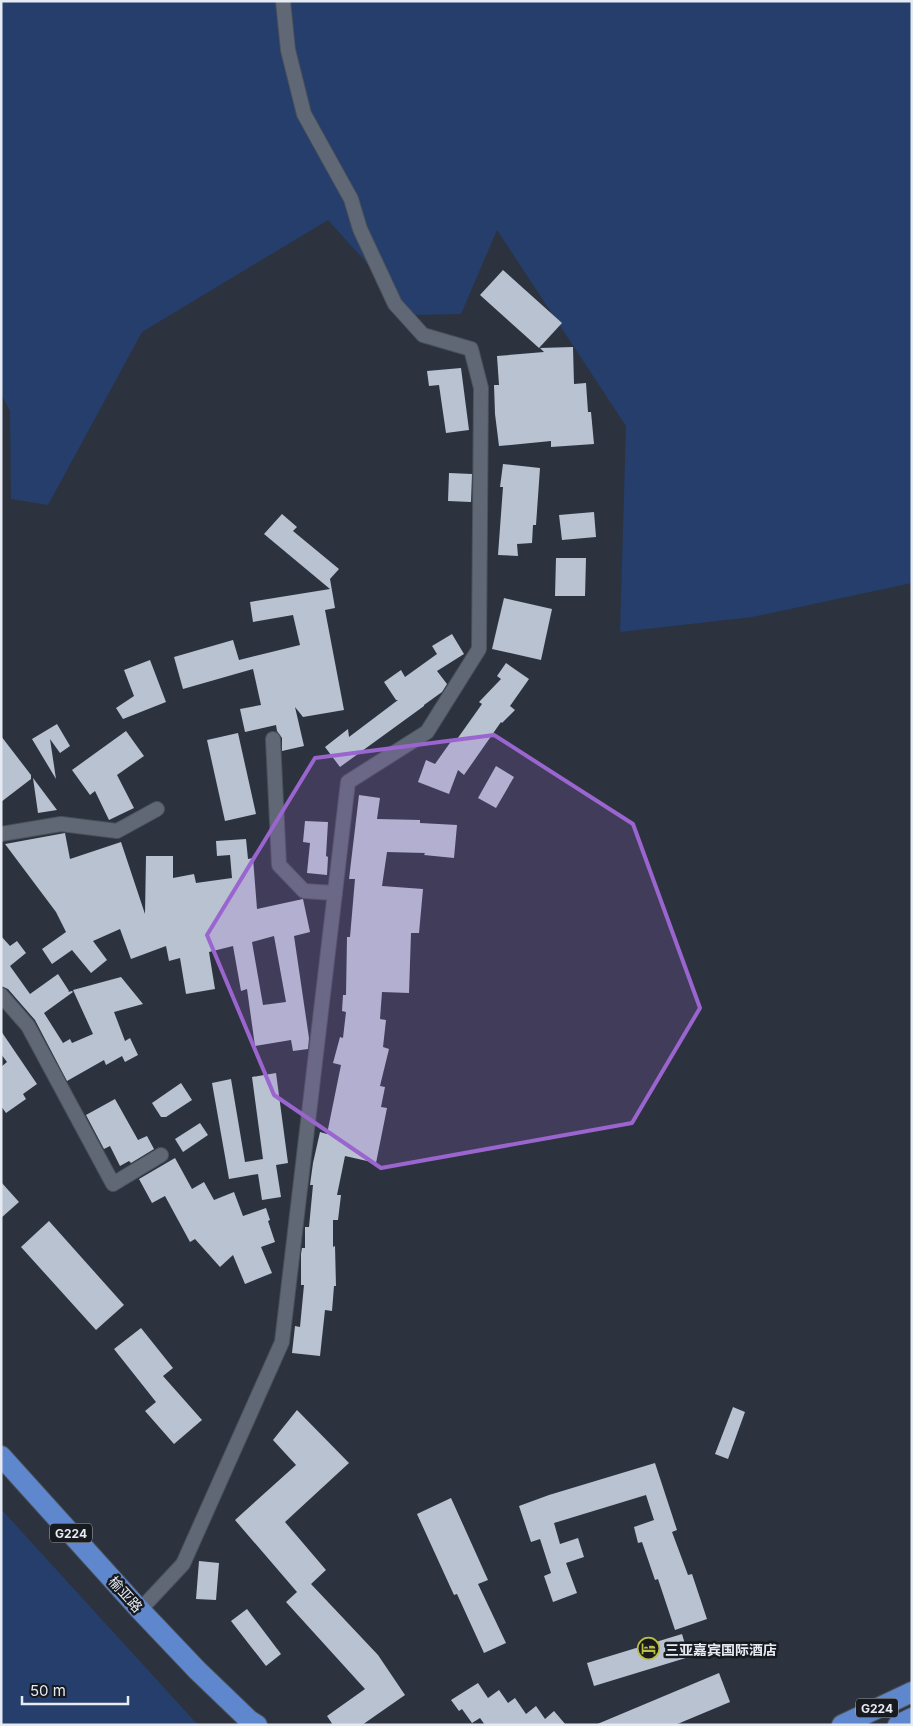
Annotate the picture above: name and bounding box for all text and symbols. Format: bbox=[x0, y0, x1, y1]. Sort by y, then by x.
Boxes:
road number: G224 bbox=[50, 1524, 92, 1542]
street label: 榆亚路 bbox=[106, 1573, 146, 1615]
hotel icon: 三亚嘉宾国际酒店 bbox=[637, 1637, 661, 1661]
place label: 三亚嘉宾国际酒店 bbox=[665, 1641, 777, 1658]
scale bar bbox=[22, 1674, 129, 1706]
text: 50 m bbox=[30, 1681, 66, 1700]
road number: G224 bbox=[856, 1699, 898, 1718]

